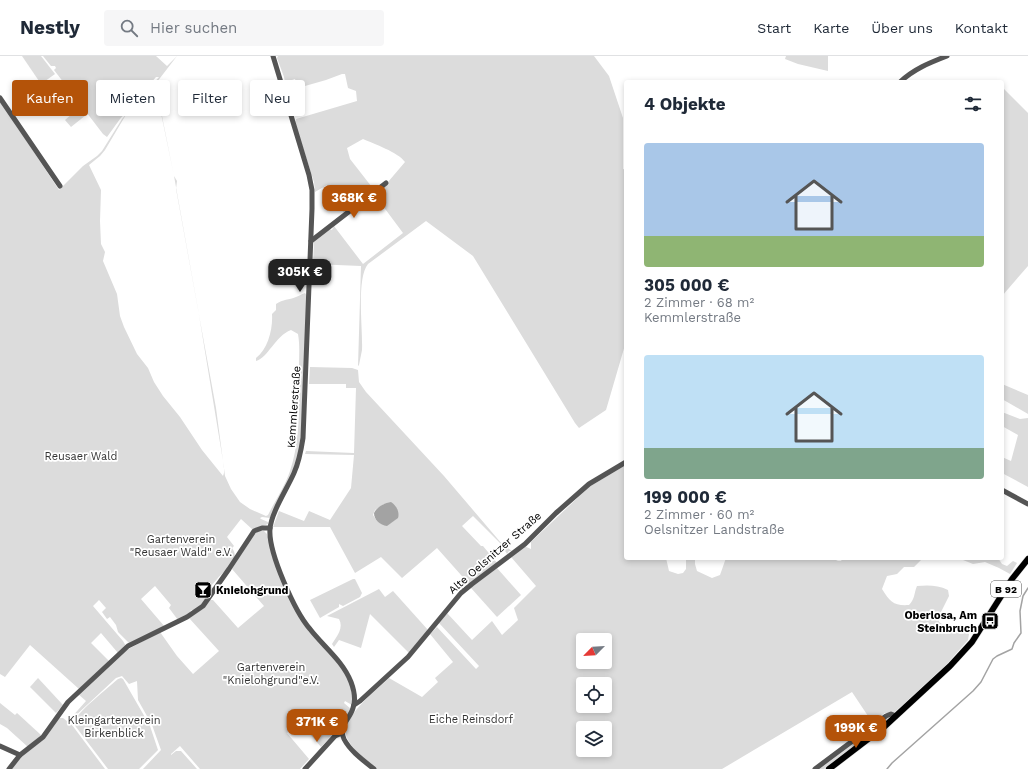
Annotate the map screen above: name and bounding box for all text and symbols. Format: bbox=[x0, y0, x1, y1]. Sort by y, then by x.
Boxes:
search box bbox=[104, 10, 384, 46]
text: Nestly bbox=[20, 16, 80, 39]
icon: search bbox=[118, 17, 140, 39]
text: Hier suchen bbox=[150, 19, 237, 37]
text: Start bbox=[757, 20, 791, 36]
text: Karte bbox=[813, 20, 849, 36]
text: Über uns bbox=[871, 20, 933, 36]
text: Kontakt bbox=[955, 20, 1008, 36]
chip: Kaufen bbox=[12, 80, 88, 116]
chip: Mieten bbox=[96, 80, 170, 116]
chip: Filter bbox=[178, 80, 242, 116]
chip: Neu bbox=[250, 80, 305, 116]
icon: filters bbox=[962, 93, 984, 115]
text: 4 Objekte bbox=[644, 94, 726, 114]
icon: home bbox=[778, 169, 850, 241]
pin: 368K € bbox=[321, 185, 387, 219]
text: 368K € bbox=[331, 190, 377, 205]
pin: 305K € bbox=[267, 259, 333, 293]
text: 305K € bbox=[277, 264, 323, 279]
text: 305 000 € bbox=[644, 275, 729, 295]
text: 2 Zimmer · 68 m² bbox=[644, 295, 754, 310]
text: Kemmlerstraße bbox=[644, 310, 741, 325]
street label: Kemmlerstraße bbox=[285, 366, 303, 448]
icon: home bbox=[778, 381, 850, 453]
park label: Reusaer Wald bbox=[45, 450, 117, 463]
text: 199 000 € bbox=[644, 487, 727, 507]
text: 2 Zimmer · 60 m² bbox=[644, 507, 754, 522]
street label: Alte Oelsnitzer Straße bbox=[446, 509, 544, 597]
text: Oelsnitzer Landstraße bbox=[644, 522, 784, 537]
park label: Gartenverein "Reusaer Wald" e.V. bbox=[130, 533, 232, 559]
bar icon: Knielohgrund bbox=[193, 580, 213, 600]
road number: B 92 bbox=[991, 581, 1021, 597]
place label: Knielohgrund bbox=[216, 584, 289, 597]
place label: Oberlosa, Am Steinbruch bbox=[904, 609, 977, 635]
bus stop icon: Oberlosa, Am Steinbruch bbox=[980, 611, 1000, 631]
north arrow bbox=[576, 633, 612, 669]
map controls bbox=[576, 633, 612, 757]
park label: Gartenverein "Knielohgrund"e.V. bbox=[223, 661, 319, 687]
button: locate bbox=[576, 677, 612, 713]
pin: 371K € bbox=[284, 709, 350, 743]
park label: Eiche Reinsdorf bbox=[429, 713, 514, 726]
park label: Kleingartenverein Birkenblick bbox=[68, 714, 160, 740]
text: 371K € bbox=[296, 714, 338, 729]
pin: 199K € bbox=[823, 715, 889, 749]
text: 199K € bbox=[834, 720, 878, 735]
button: layers bbox=[576, 721, 612, 757]

